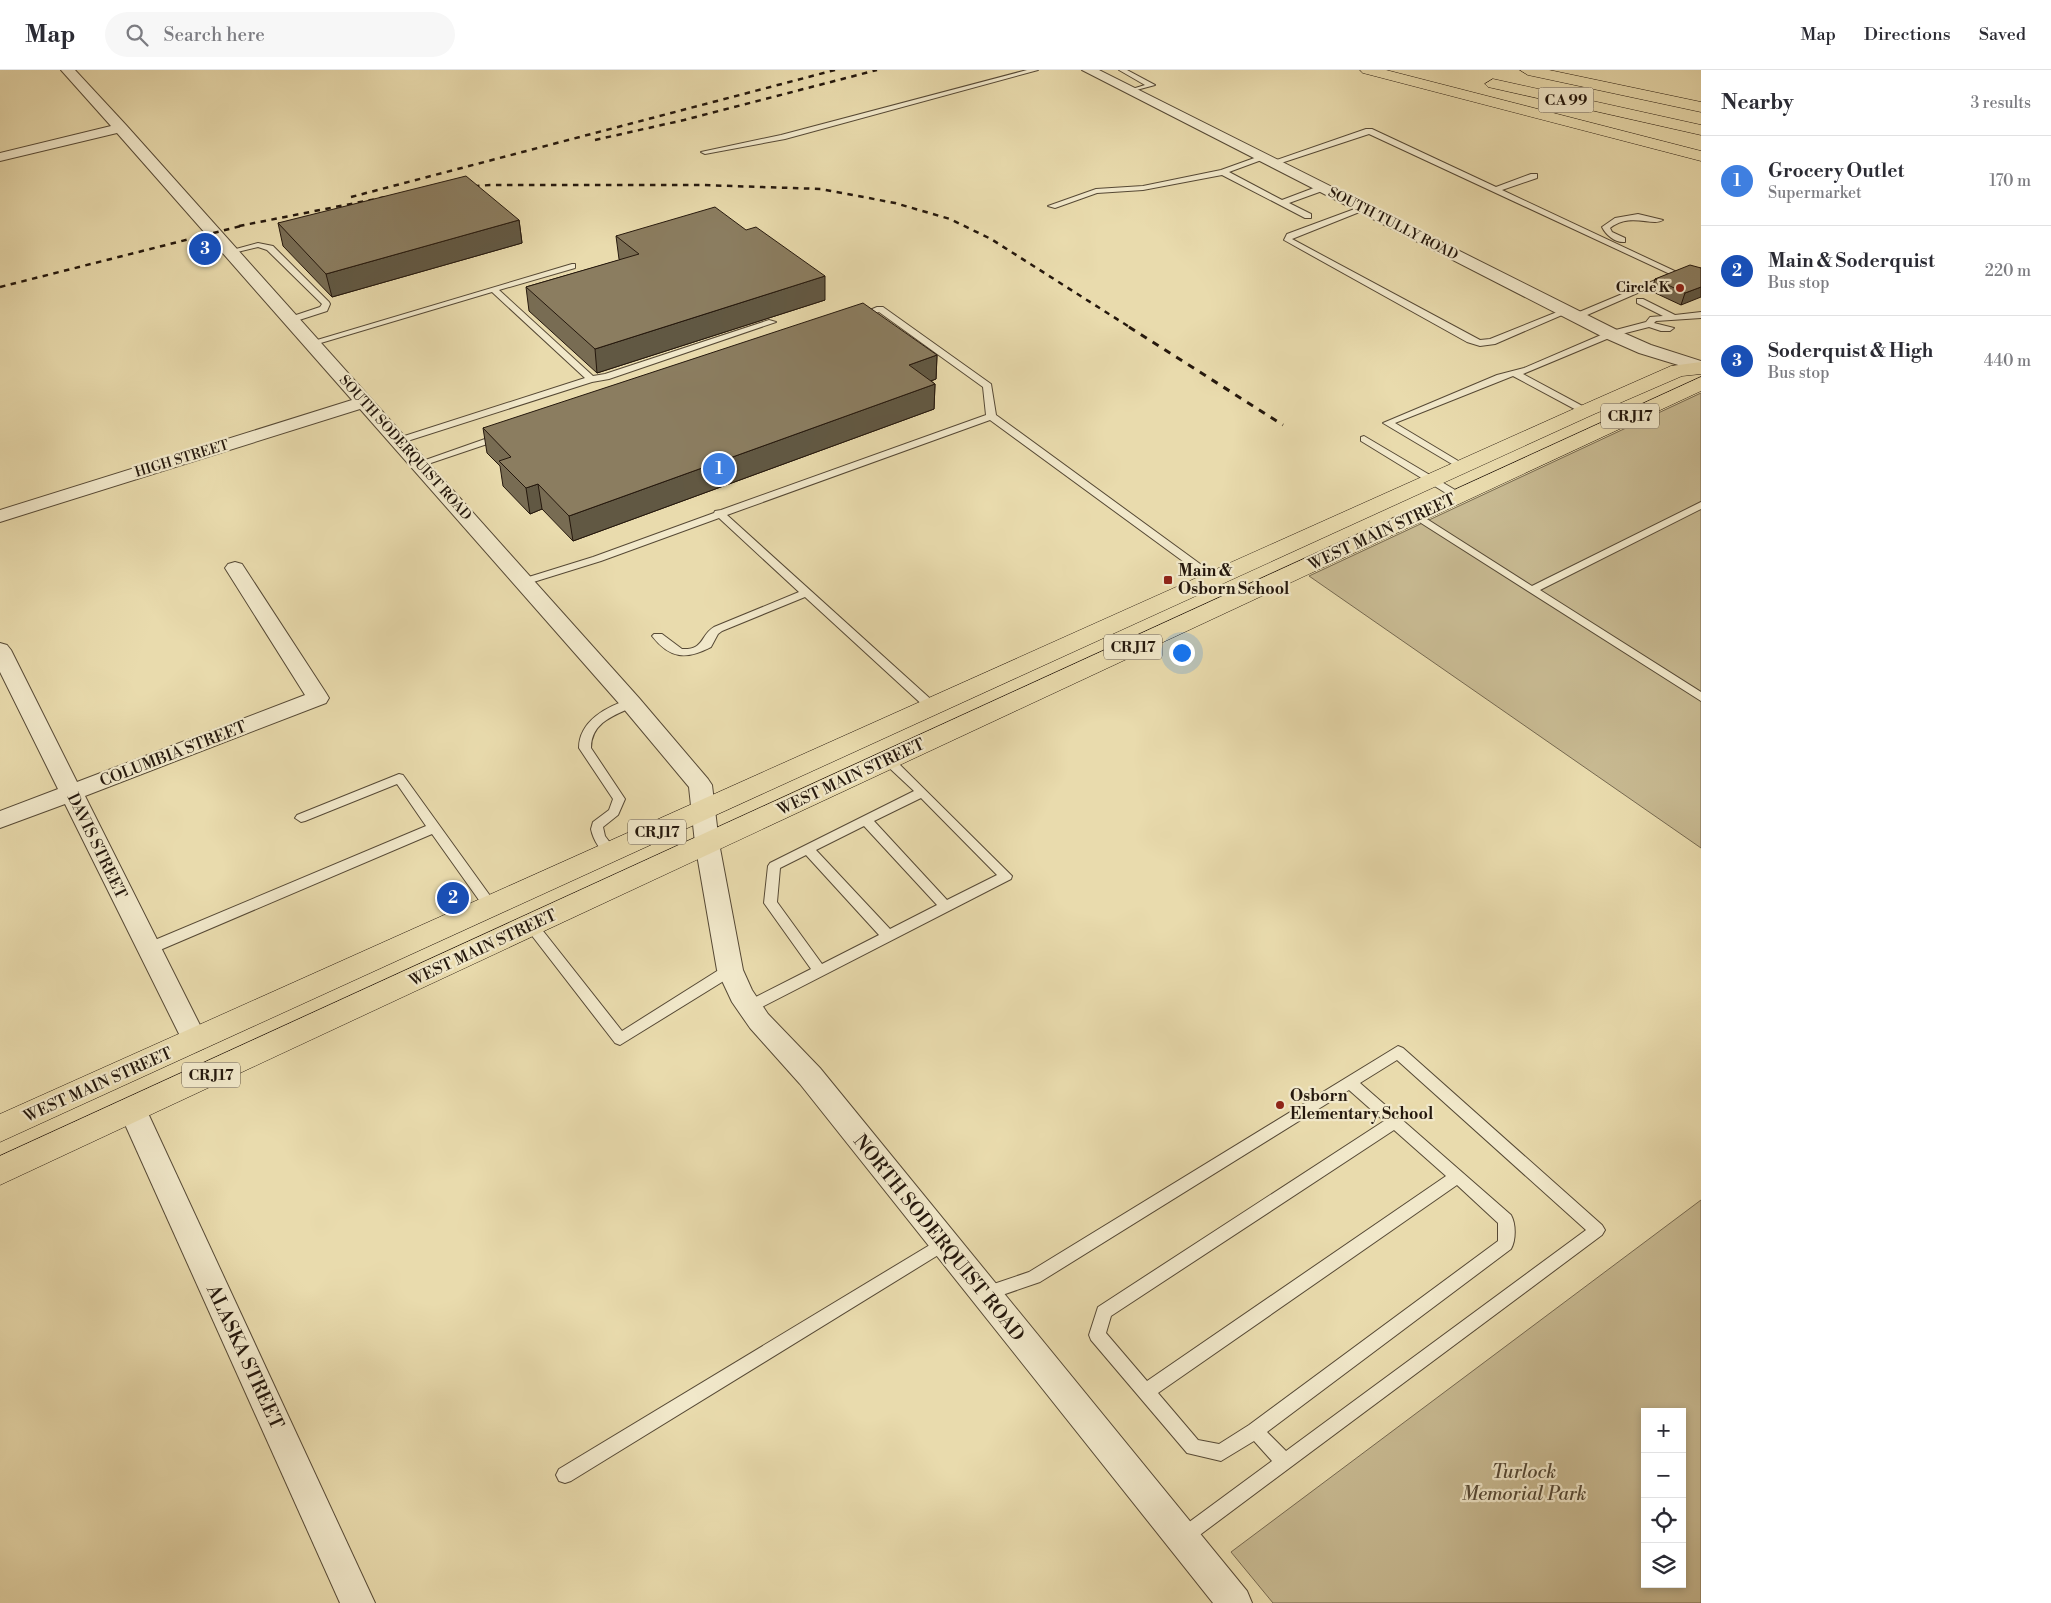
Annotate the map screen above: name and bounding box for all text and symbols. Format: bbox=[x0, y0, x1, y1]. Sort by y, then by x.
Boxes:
search box bbox=[105, 12, 455, 57]
text: Map bbox=[25, 20, 75, 50]
icon: search bbox=[123, 21, 151, 49]
text: Search here bbox=[163, 23, 265, 47]
text: Map bbox=[1800, 23, 1836, 46]
text: Directions bbox=[1864, 23, 1951, 46]
text: Saved bbox=[1979, 23, 2026, 46]
road number: CA 99 bbox=[1538, 88, 1594, 112]
text: Nearby bbox=[1721, 90, 1794, 116]
text: 3 results bbox=[1970, 93, 2031, 113]
text: Grocery Outlet bbox=[1768, 159, 1904, 183]
text: 1 bbox=[1733, 171, 1741, 191]
text: 170 m bbox=[1989, 171, 2031, 191]
street label: SOUTH TULLY ROAD bbox=[1325, 183, 1461, 265]
text: Supermarket bbox=[1768, 183, 1862, 203]
pin: 3 bbox=[189, 230, 221, 268]
text: Main & Soderquist bbox=[1768, 249, 1935, 273]
text: 2 bbox=[1732, 261, 1742, 281]
text: 220 m bbox=[1985, 261, 2031, 281]
text: Bus stop bbox=[1768, 273, 1830, 293]
place label: Circle K bbox=[1616, 279, 1671, 297]
marker: Circle K bbox=[1674, 282, 1686, 294]
text: Soderquist & High bbox=[1768, 339, 1933, 363]
text: 3 bbox=[1732, 351, 1742, 371]
text: 440 m bbox=[1984, 351, 2031, 371]
text: Bus stop bbox=[1768, 363, 1830, 383]
street label: SOUTH SODERQUIST ROAD bbox=[335, 372, 475, 524]
road number: CR J17 bbox=[1601, 404, 1659, 428]
street label: HIGH STREET bbox=[133, 436, 231, 482]
pin: 1 bbox=[703, 450, 735, 488]
street label: WEST MAIN STREET bbox=[1304, 489, 1459, 575]
place label: Main & Osborn School bbox=[1178, 561, 1290, 599]
marker: Main & Osborn School bbox=[1162, 574, 1174, 586]
road number: CR J17 bbox=[1104, 634, 1162, 660]
your location bbox=[1169, 640, 1195, 666]
street label: COLUMBIA STREET bbox=[97, 717, 249, 791]
street label: WEST MAIN STREET bbox=[773, 734, 928, 820]
street label: DAVIS STREET bbox=[63, 790, 131, 902]
road number: CR J17 bbox=[628, 820, 686, 844]
pin: 2 bbox=[437, 879, 469, 917]
street label: WEST MAIN STREET bbox=[405, 905, 560, 991]
street label: WEST MAIN STREET bbox=[20, 1043, 175, 1127]
road number: CR J17 bbox=[182, 1062, 240, 1088]
place label: Osborn Elementary School bbox=[1290, 1086, 1434, 1124]
marker: Osborn Elementary School bbox=[1274, 1099, 1286, 1111]
street label: NORTH SODERQUIST ROAD bbox=[848, 1130, 1030, 1346]
street label: ALASKA STREET bbox=[201, 1280, 289, 1433]
map controls bbox=[1641, 1408, 1686, 1588]
button: + bbox=[1641, 1408, 1686, 1453]
button: − bbox=[1641, 1453, 1686, 1498]
park label: Turlock Memorial Park bbox=[1462, 1460, 1586, 1506]
button: locate bbox=[1641, 1498, 1686, 1543]
button: layers bbox=[1641, 1543, 1686, 1588]

